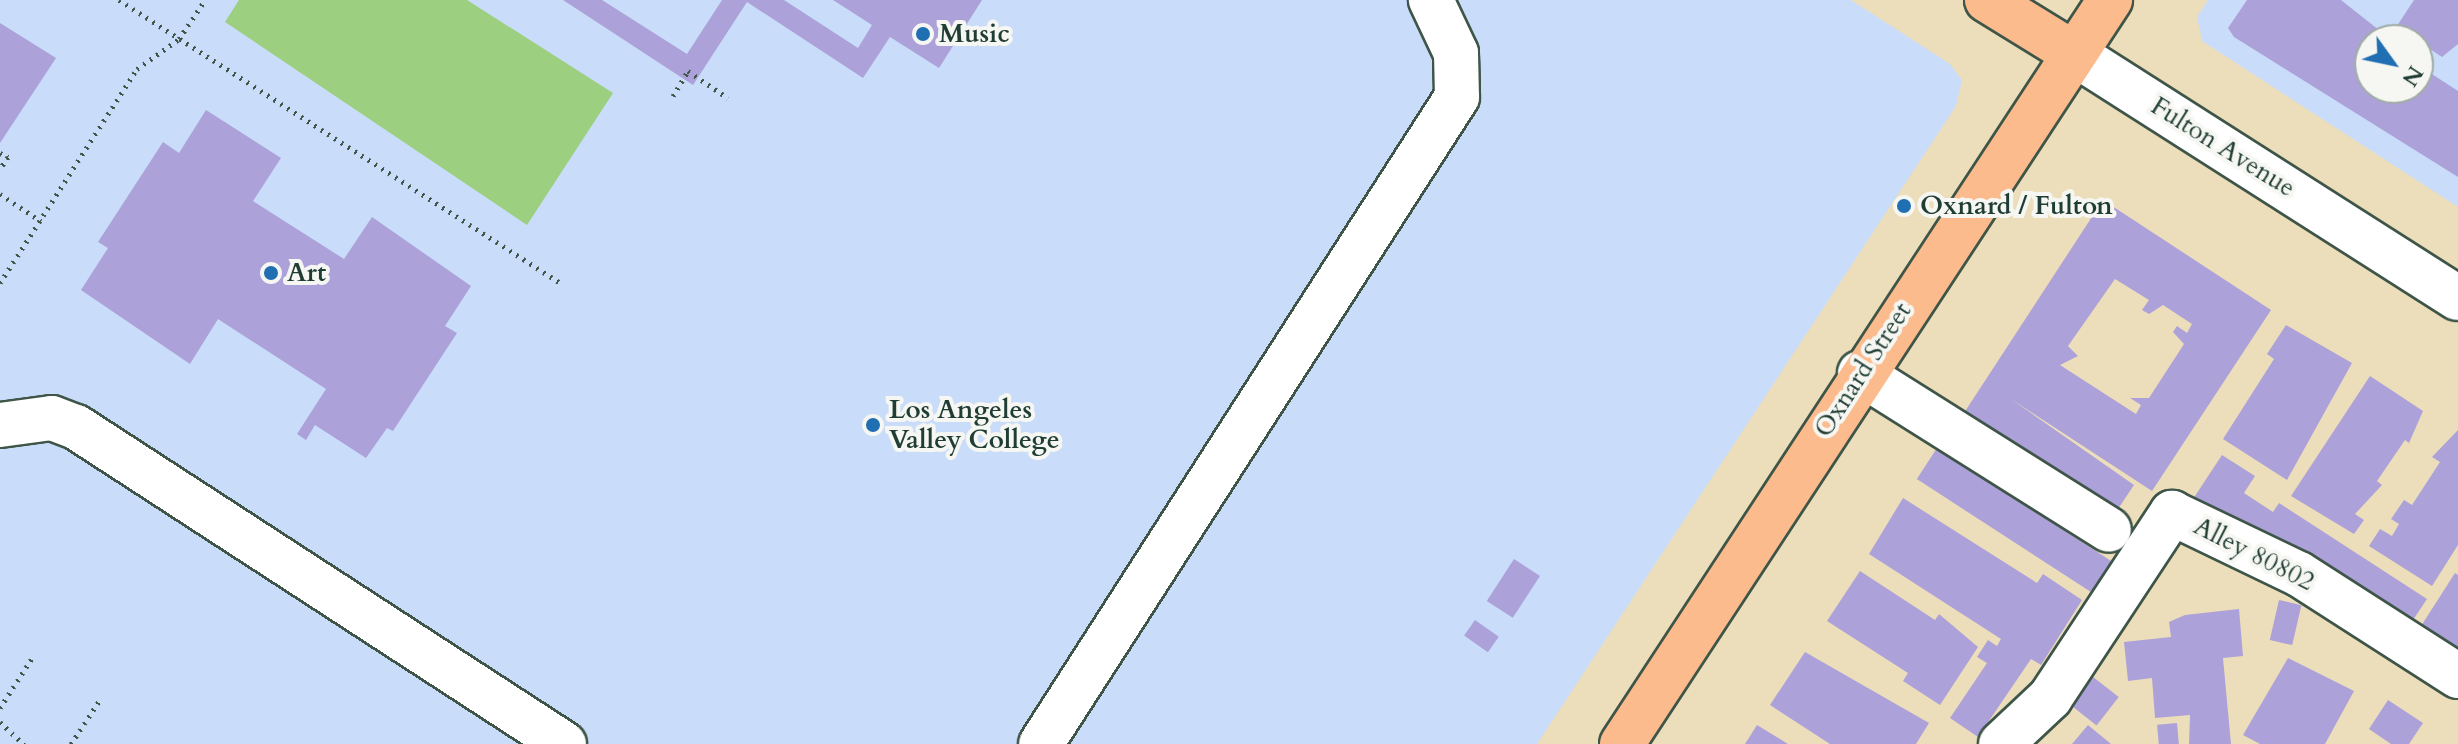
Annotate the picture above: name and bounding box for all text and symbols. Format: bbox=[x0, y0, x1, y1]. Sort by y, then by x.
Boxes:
place label: Music bbox=[939, 18, 1010, 50]
north arrow bbox=[2354, 24, 2434, 104]
marker: Music bbox=[914, 25, 932, 43]
text: N bbox=[2395, 60, 2430, 92]
street label: Fulton Avenue bbox=[2145, 90, 2301, 204]
place label: Oxnard / Fulton bbox=[1920, 190, 2113, 222]
marker: Oxnard / Fulton bbox=[1895, 197, 1913, 215]
place label: Art bbox=[287, 257, 326, 289]
marker: Art bbox=[262, 264, 280, 282]
street label: Oxnard Street bbox=[1808, 297, 1918, 443]
place label: Los Angeles Valley College bbox=[889, 394, 1060, 456]
marker: Los Angeles Valley College bbox=[864, 416, 882, 434]
street label: Alley 80802 bbox=[2189, 510, 2319, 598]

